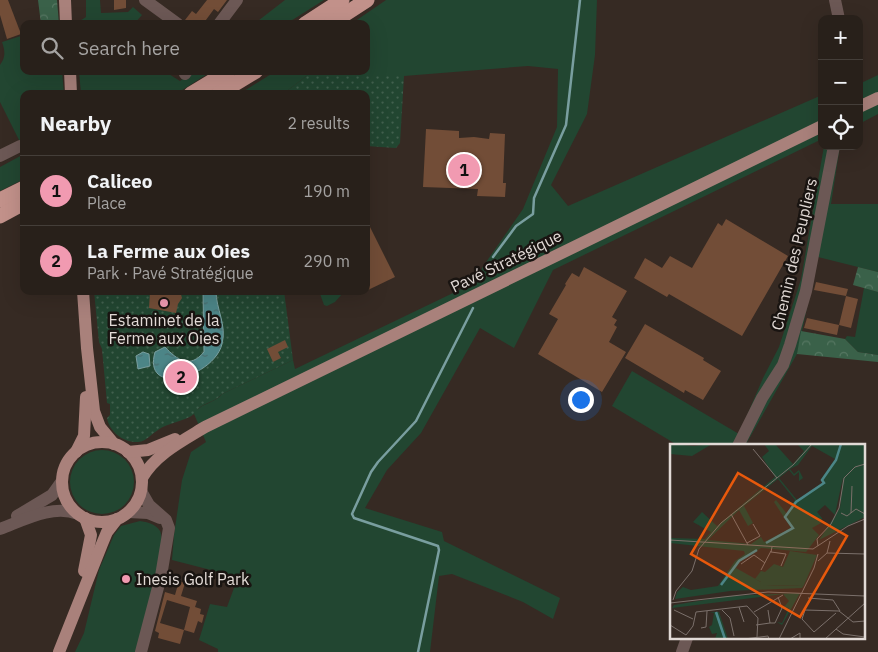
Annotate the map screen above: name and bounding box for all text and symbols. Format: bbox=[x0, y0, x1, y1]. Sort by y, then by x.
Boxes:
map controls bbox=[818, 15, 863, 150]
button: + bbox=[818, 15, 863, 60]
search box bbox=[20, 20, 370, 75]
icon: search bbox=[38, 34, 66, 62]
text: Search here bbox=[78, 36, 180, 60]
button: − bbox=[818, 60, 863, 105]
button: locate bbox=[818, 105, 863, 150]
text: Nearby bbox=[40, 109, 111, 137]
text: 2 results bbox=[287, 113, 350, 133]
pin: 1 bbox=[448, 151, 480, 189]
text: Caliceo bbox=[87, 169, 153, 193]
street label: Chemin des Peupliers bbox=[767, 176, 821, 332]
text: 1 bbox=[51, 181, 61, 201]
text: 190 m bbox=[303, 181, 350, 201]
text: Place bbox=[87, 193, 126, 213]
street label: Pavé Stratégique bbox=[447, 225, 565, 297]
text: La Ferme aux Oies bbox=[87, 239, 250, 263]
text: 2 bbox=[51, 251, 61, 271]
text: 290 m bbox=[303, 251, 350, 271]
text: Park · Pavé Stratégique bbox=[87, 263, 254, 283]
marker: Estaminet de la Ferme aux Oies bbox=[158, 297, 170, 309]
place label: Estaminet de la Ferme aux Oies bbox=[108, 310, 220, 348]
pin: 2 bbox=[165, 358, 197, 396]
your location bbox=[568, 387, 594, 413]
inset map bbox=[670, 444, 866, 640]
place label: Inesis Golf Park bbox=[136, 569, 250, 589]
marker: Inesis Golf Park bbox=[120, 573, 132, 585]

